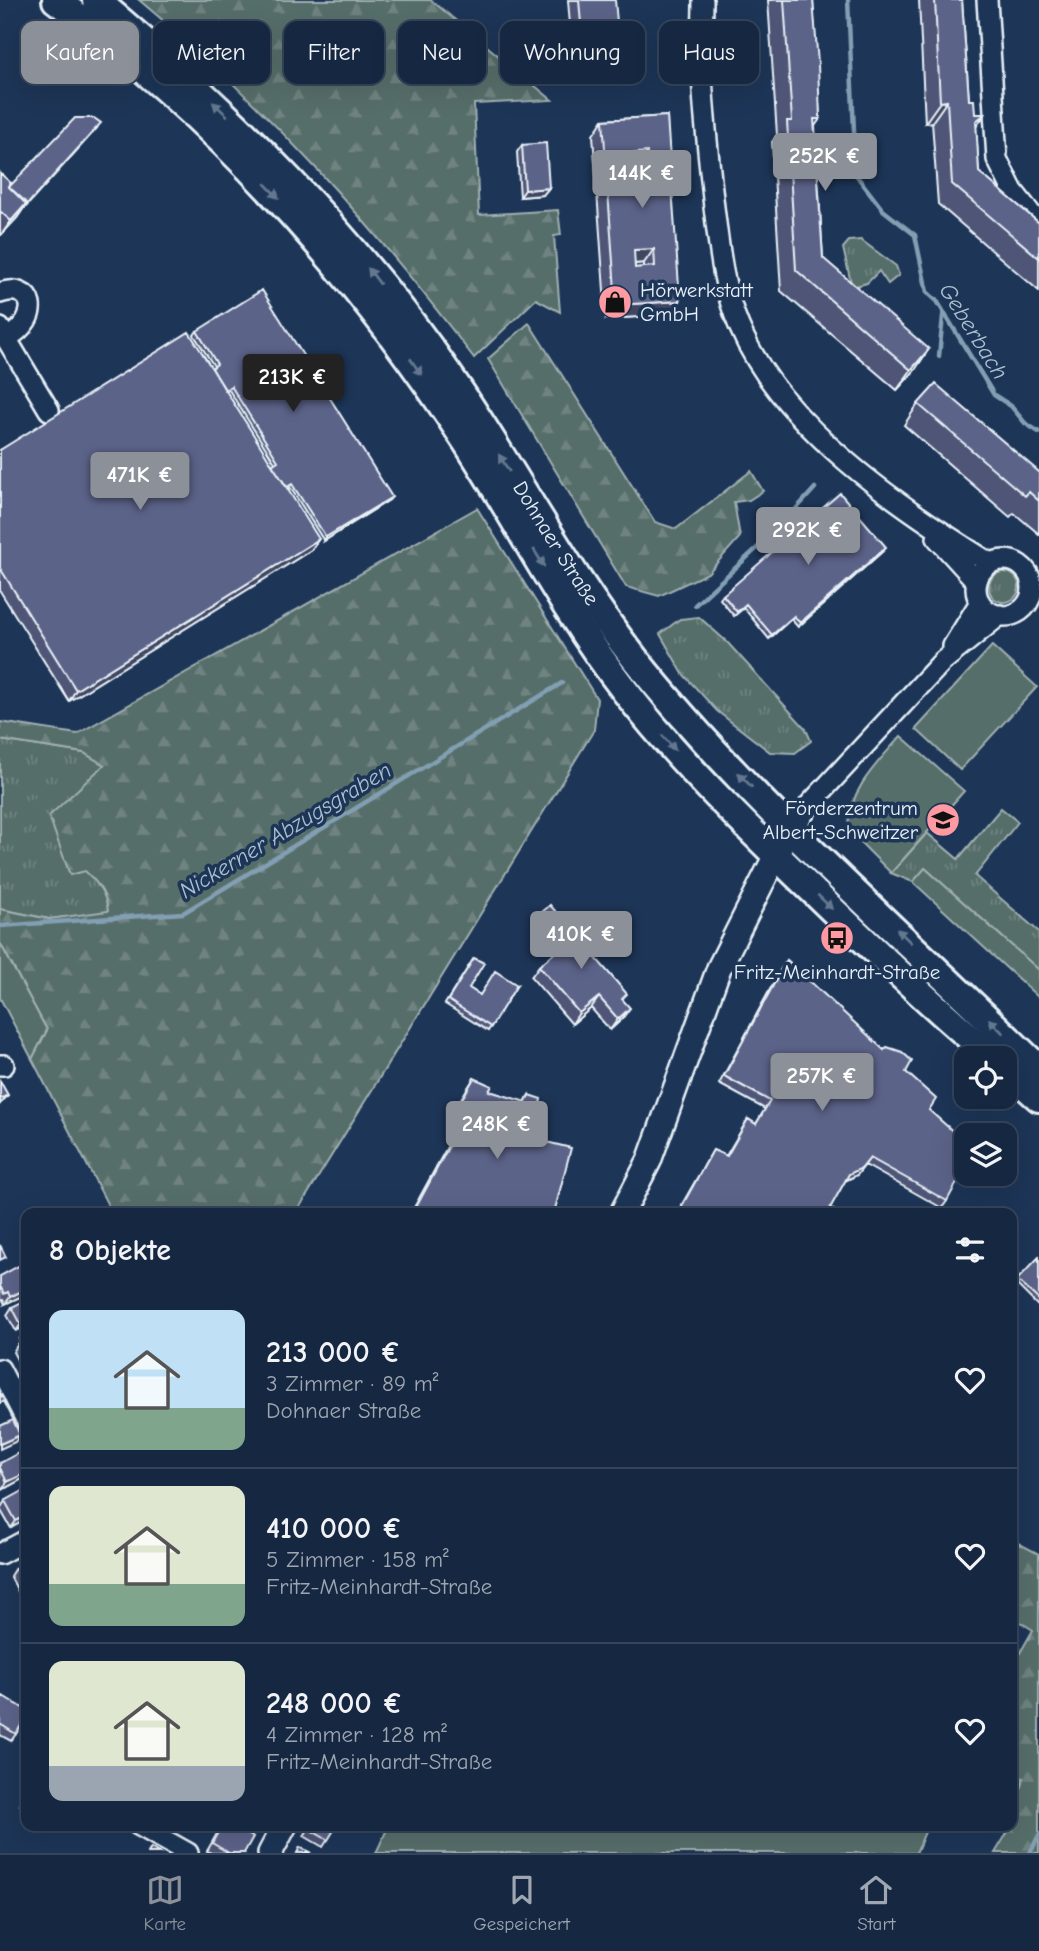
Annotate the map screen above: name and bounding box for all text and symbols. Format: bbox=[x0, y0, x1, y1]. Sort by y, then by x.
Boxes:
chip: Kaufen bbox=[21, 21, 139, 84]
chip: Mieten bbox=[153, 21, 270, 84]
chip: Filter bbox=[284, 21, 384, 84]
chip: Neu bbox=[398, 21, 486, 84]
chip: Wohnung bbox=[500, 21, 645, 84]
chip: Haus bbox=[659, 21, 759, 84]
one-way arrow bbox=[212, 102, 229, 118]
pin: 252K € bbox=[768, 134, 882, 193]
text: 252K € bbox=[789, 142, 861, 169]
pin: 144K € bbox=[585, 150, 699, 210]
text: 144K € bbox=[608, 159, 676, 186]
one-way arrow bbox=[263, 183, 280, 200]
one-way arrow bbox=[368, 267, 382, 285]
place label: Hörwerkstatt GmbH bbox=[640, 278, 754, 326]
water label: Geberbach bbox=[933, 278, 1014, 385]
shop icon: Hörwerkstatt GmbH bbox=[596, 283, 634, 321]
pin: 213K € bbox=[236, 354, 350, 414]
one-way arrow bbox=[409, 358, 423, 376]
text: 213K € bbox=[259, 363, 327, 390]
pin: 471K € bbox=[83, 452, 197, 512]
one-way arrow bbox=[498, 453, 511, 472]
text: 471K € bbox=[106, 461, 174, 488]
street label: Dohnaer Straße bbox=[508, 477, 604, 610]
pin: 292K € bbox=[751, 508, 865, 567]
text: 292K € bbox=[772, 516, 844, 543]
one-way arrow bbox=[532, 549, 545, 568]
one-way arrow bbox=[661, 734, 676, 751]
water label: Nickerner Abzugsgraben bbox=[174, 756, 396, 904]
one-way arrow bbox=[737, 772, 753, 789]
place label: Förderzentrum Albert-Schweitzer bbox=[763, 796, 919, 844]
school or university icon: Förderzentrum Albert-Schweitzer bbox=[924, 801, 962, 839]
one-way arrow bbox=[816, 894, 833, 910]
pin: 410K € bbox=[524, 912, 638, 971]
bus stop icon: Fritz-Meinhardt-Straße bbox=[818, 919, 856, 957]
text: 410K € bbox=[546, 920, 616, 947]
one-way arrow bbox=[896, 929, 913, 945]
place label: Fritz-Meinhardt-Straße bbox=[734, 960, 940, 984]
one-way arrow bbox=[988, 1019, 1005, 1035]
map controls bbox=[954, 1046, 1017, 1186]
button: locate bbox=[954, 1046, 1017, 1109]
pin: 257K € bbox=[765, 1054, 879, 1113]
text: 257K € bbox=[786, 1062, 858, 1089]
pin: 248K € bbox=[440, 1102, 554, 1161]
text: 248K € bbox=[462, 1110, 532, 1137]
button: layers bbox=[954, 1123, 1017, 1186]
icon: filters bbox=[951, 1231, 989, 1269]
text: 8 Objekte bbox=[49, 1233, 171, 1268]
text: 213 000 € bbox=[266, 1335, 401, 1370]
icon: home bbox=[105, 1338, 189, 1422]
icon: heart bbox=[951, 1361, 989, 1399]
text: 3 Zimmer · 89 m² bbox=[266, 1370, 439, 1397]
text: Dohnaer Straße bbox=[266, 1397, 421, 1424]
text: 410 000 € bbox=[266, 1511, 403, 1546]
icon: home bbox=[105, 1514, 189, 1598]
icon: heart bbox=[951, 1537, 989, 1575]
text: 5 Zimmer · 158 m² bbox=[266, 1546, 449, 1573]
text: Fritz-Meinhardt-Straße bbox=[266, 1573, 492, 1600]
text: 248 000 € bbox=[266, 1686, 403, 1721]
icon: home bbox=[105, 1689, 189, 1773]
icon: heart bbox=[951, 1712, 989, 1750]
text: 4 Zimmer · 128 m² bbox=[266, 1721, 447, 1748]
text: Fritz-Meinhardt-Straße bbox=[266, 1748, 492, 1775]
tab: Karte bbox=[144, 1871, 186, 1935]
tab: Gespeichert bbox=[473, 1871, 570, 1935]
tab: Start bbox=[857, 1871, 895, 1935]

